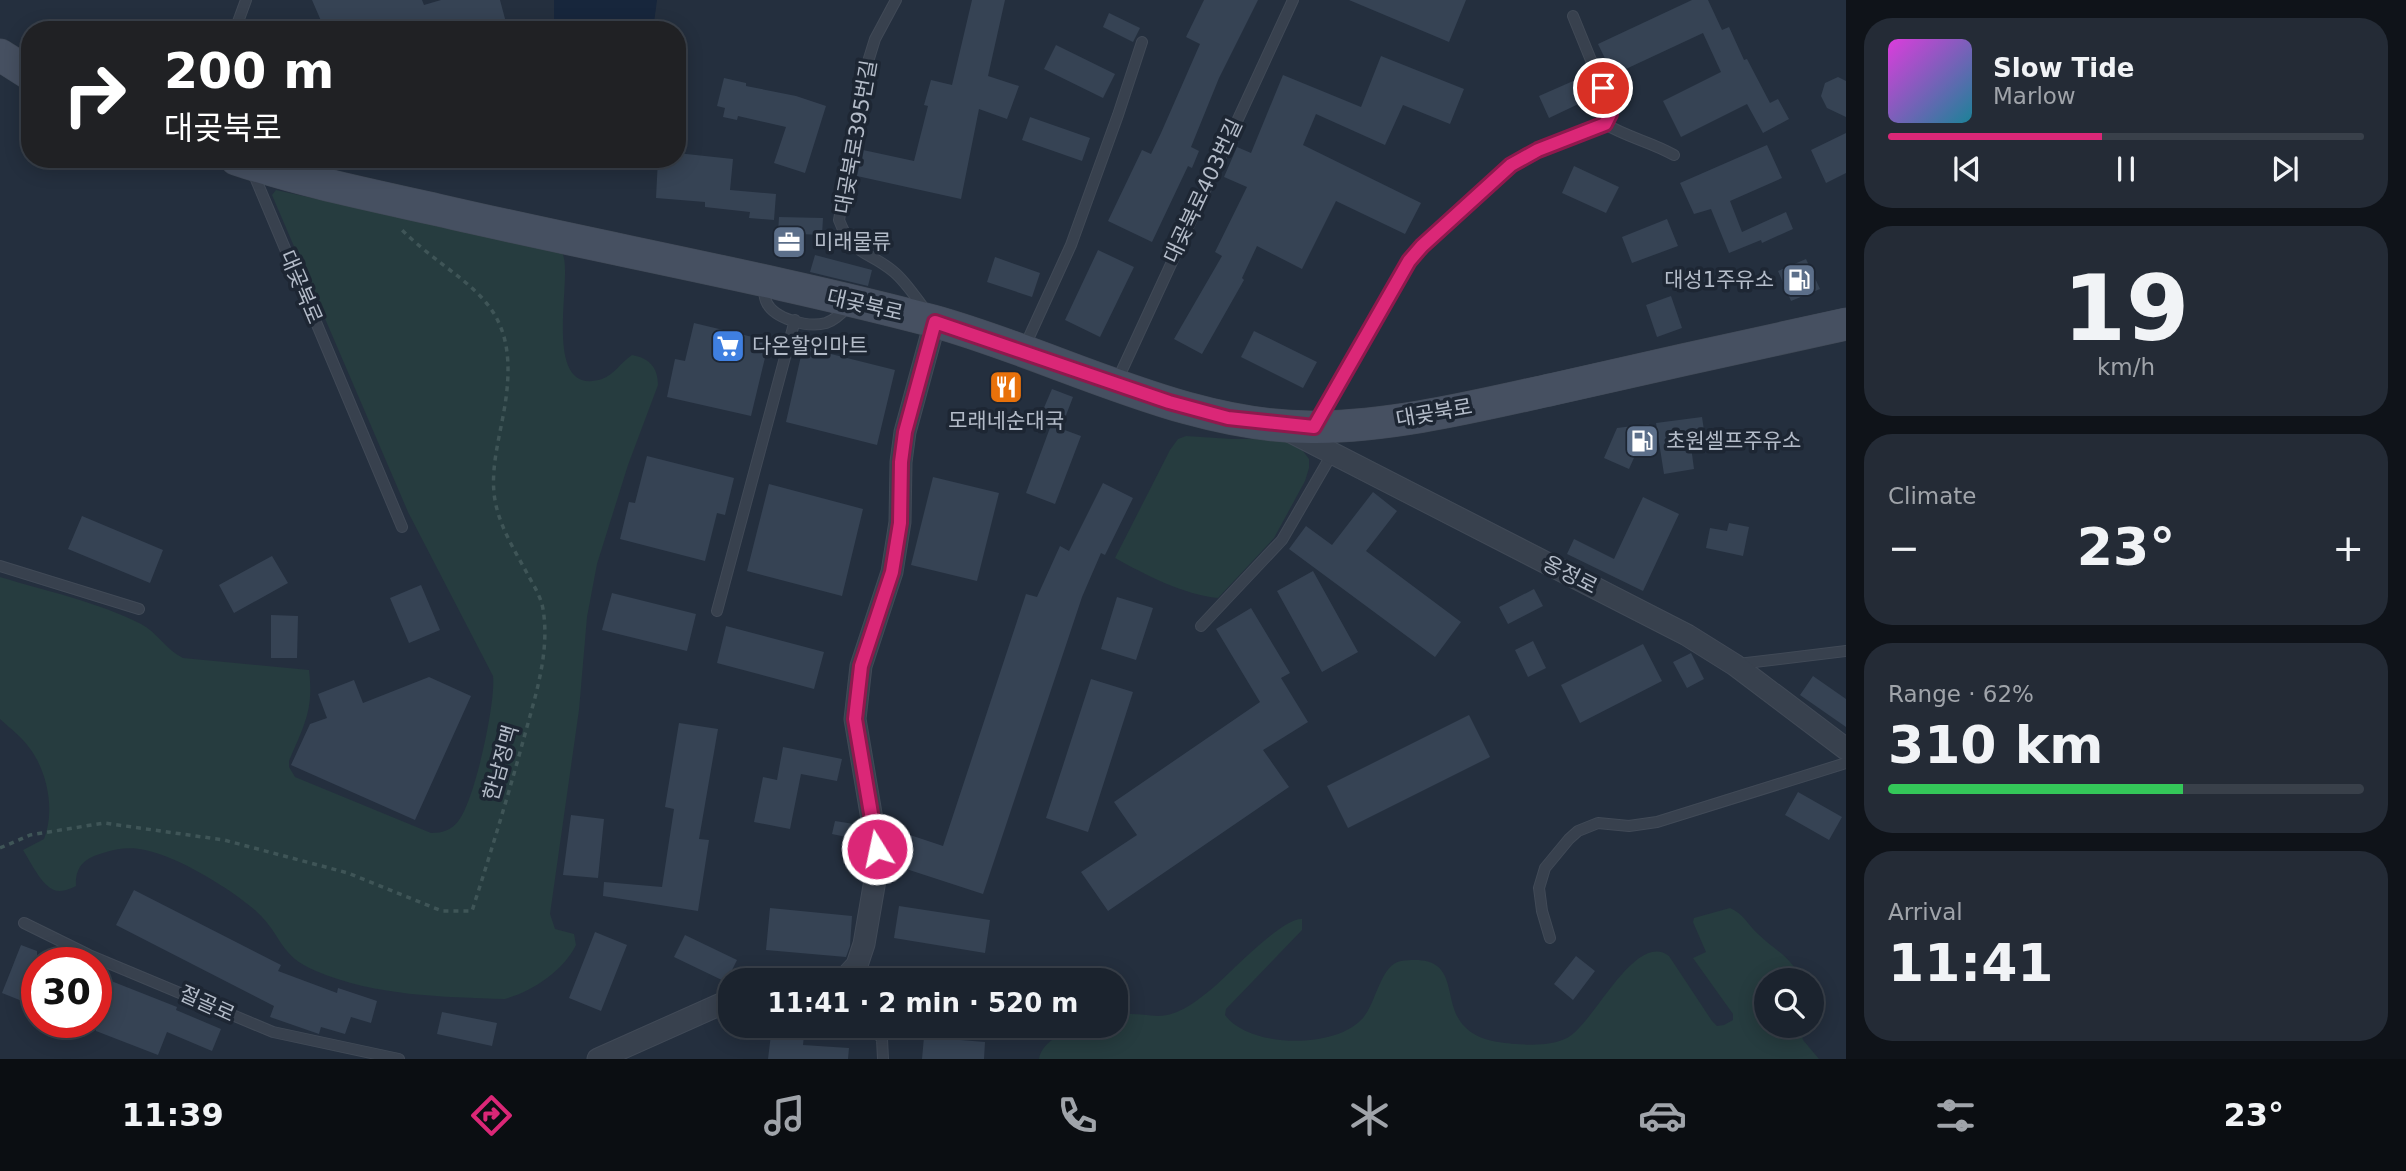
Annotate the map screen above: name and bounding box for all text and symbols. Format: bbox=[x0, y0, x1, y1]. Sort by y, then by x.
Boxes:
text: 200 m bbox=[164, 43, 334, 100]
icon: right bbox=[49, 49, 140, 140]
text: Slow Tide bbox=[1993, 53, 2134, 83]
street label: 대곶북로395번길 bbox=[831, 58, 881, 216]
pin bbox=[1573, 58, 1633, 118]
icon: arrive bbox=[1584, 69, 1622, 107]
text: Marlow bbox=[1993, 83, 2076, 109]
text: 대곶북로 bbox=[164, 109, 282, 147]
street label: 대곶북로403번길 bbox=[1159, 115, 1247, 267]
icon: previous bbox=[1948, 150, 1986, 188]
icon: pause bbox=[2107, 150, 2145, 188]
icon: next bbox=[2266, 150, 2304, 188]
office icon: 미래물류 bbox=[770, 223, 808, 261]
place label: 미래물류 bbox=[814, 230, 891, 254]
street label: 대곶북로 bbox=[275, 247, 327, 327]
text: 19 bbox=[2063, 256, 2189, 361]
fuel station icon: 대성1주유소 bbox=[1780, 261, 1818, 299]
place label: 대성1주유소 bbox=[1664, 268, 1774, 292]
street label: 대곶북로 bbox=[825, 285, 905, 325]
supermarket icon: 다온할인마트 bbox=[709, 327, 747, 365]
place label: 다온할인마트 bbox=[752, 334, 868, 358]
text: km/h bbox=[2097, 354, 2155, 380]
restaurant icon: 모래네순대국 bbox=[987, 368, 1025, 406]
street label: 대곶북로 bbox=[1394, 394, 1474, 432]
place label: 모래네순대국 bbox=[948, 409, 1064, 433]
fuel station icon: 초원셀프주유소 bbox=[1623, 422, 1661, 460]
place label: 초원셀프주유소 bbox=[1666, 429, 1801, 453]
text: Climate bbox=[1888, 483, 1977, 509]
text: 23° bbox=[2077, 517, 2175, 577]
text: − bbox=[1888, 526, 1920, 570]
text: + bbox=[2332, 526, 2364, 570]
street label: 옹정로 bbox=[1539, 551, 1601, 599]
text: Range · 62% bbox=[1888, 681, 2034, 707]
text: 310 km bbox=[1888, 715, 2103, 775]
street label: 한남정맥 bbox=[479, 723, 523, 803]
position arrow bbox=[840, 812, 914, 886]
text: Arrival bbox=[1888, 899, 1963, 925]
text: 11:41 bbox=[1888, 933, 2054, 993]
speed limit sign: 30 bbox=[21, 947, 112, 1038]
map controls bbox=[1754, 968, 1824, 1038]
button: search bbox=[1754, 968, 1824, 1038]
street label: 절골로 bbox=[176, 981, 238, 1027]
text: 11:41 · 2 min · 520 m bbox=[768, 988, 1078, 1018]
icon: directions bbox=[467, 1091, 516, 1140]
icon: music bbox=[760, 1091, 809, 1140]
icon: phone bbox=[1053, 1091, 1102, 1140]
icon: climate bbox=[1345, 1091, 1394, 1140]
icon: car bbox=[1638, 1091, 1687, 1140]
icon: filters bbox=[1931, 1091, 1980, 1140]
text: 11:39 bbox=[122, 1096, 224, 1134]
text: 23° bbox=[2224, 1096, 2284, 1134]

